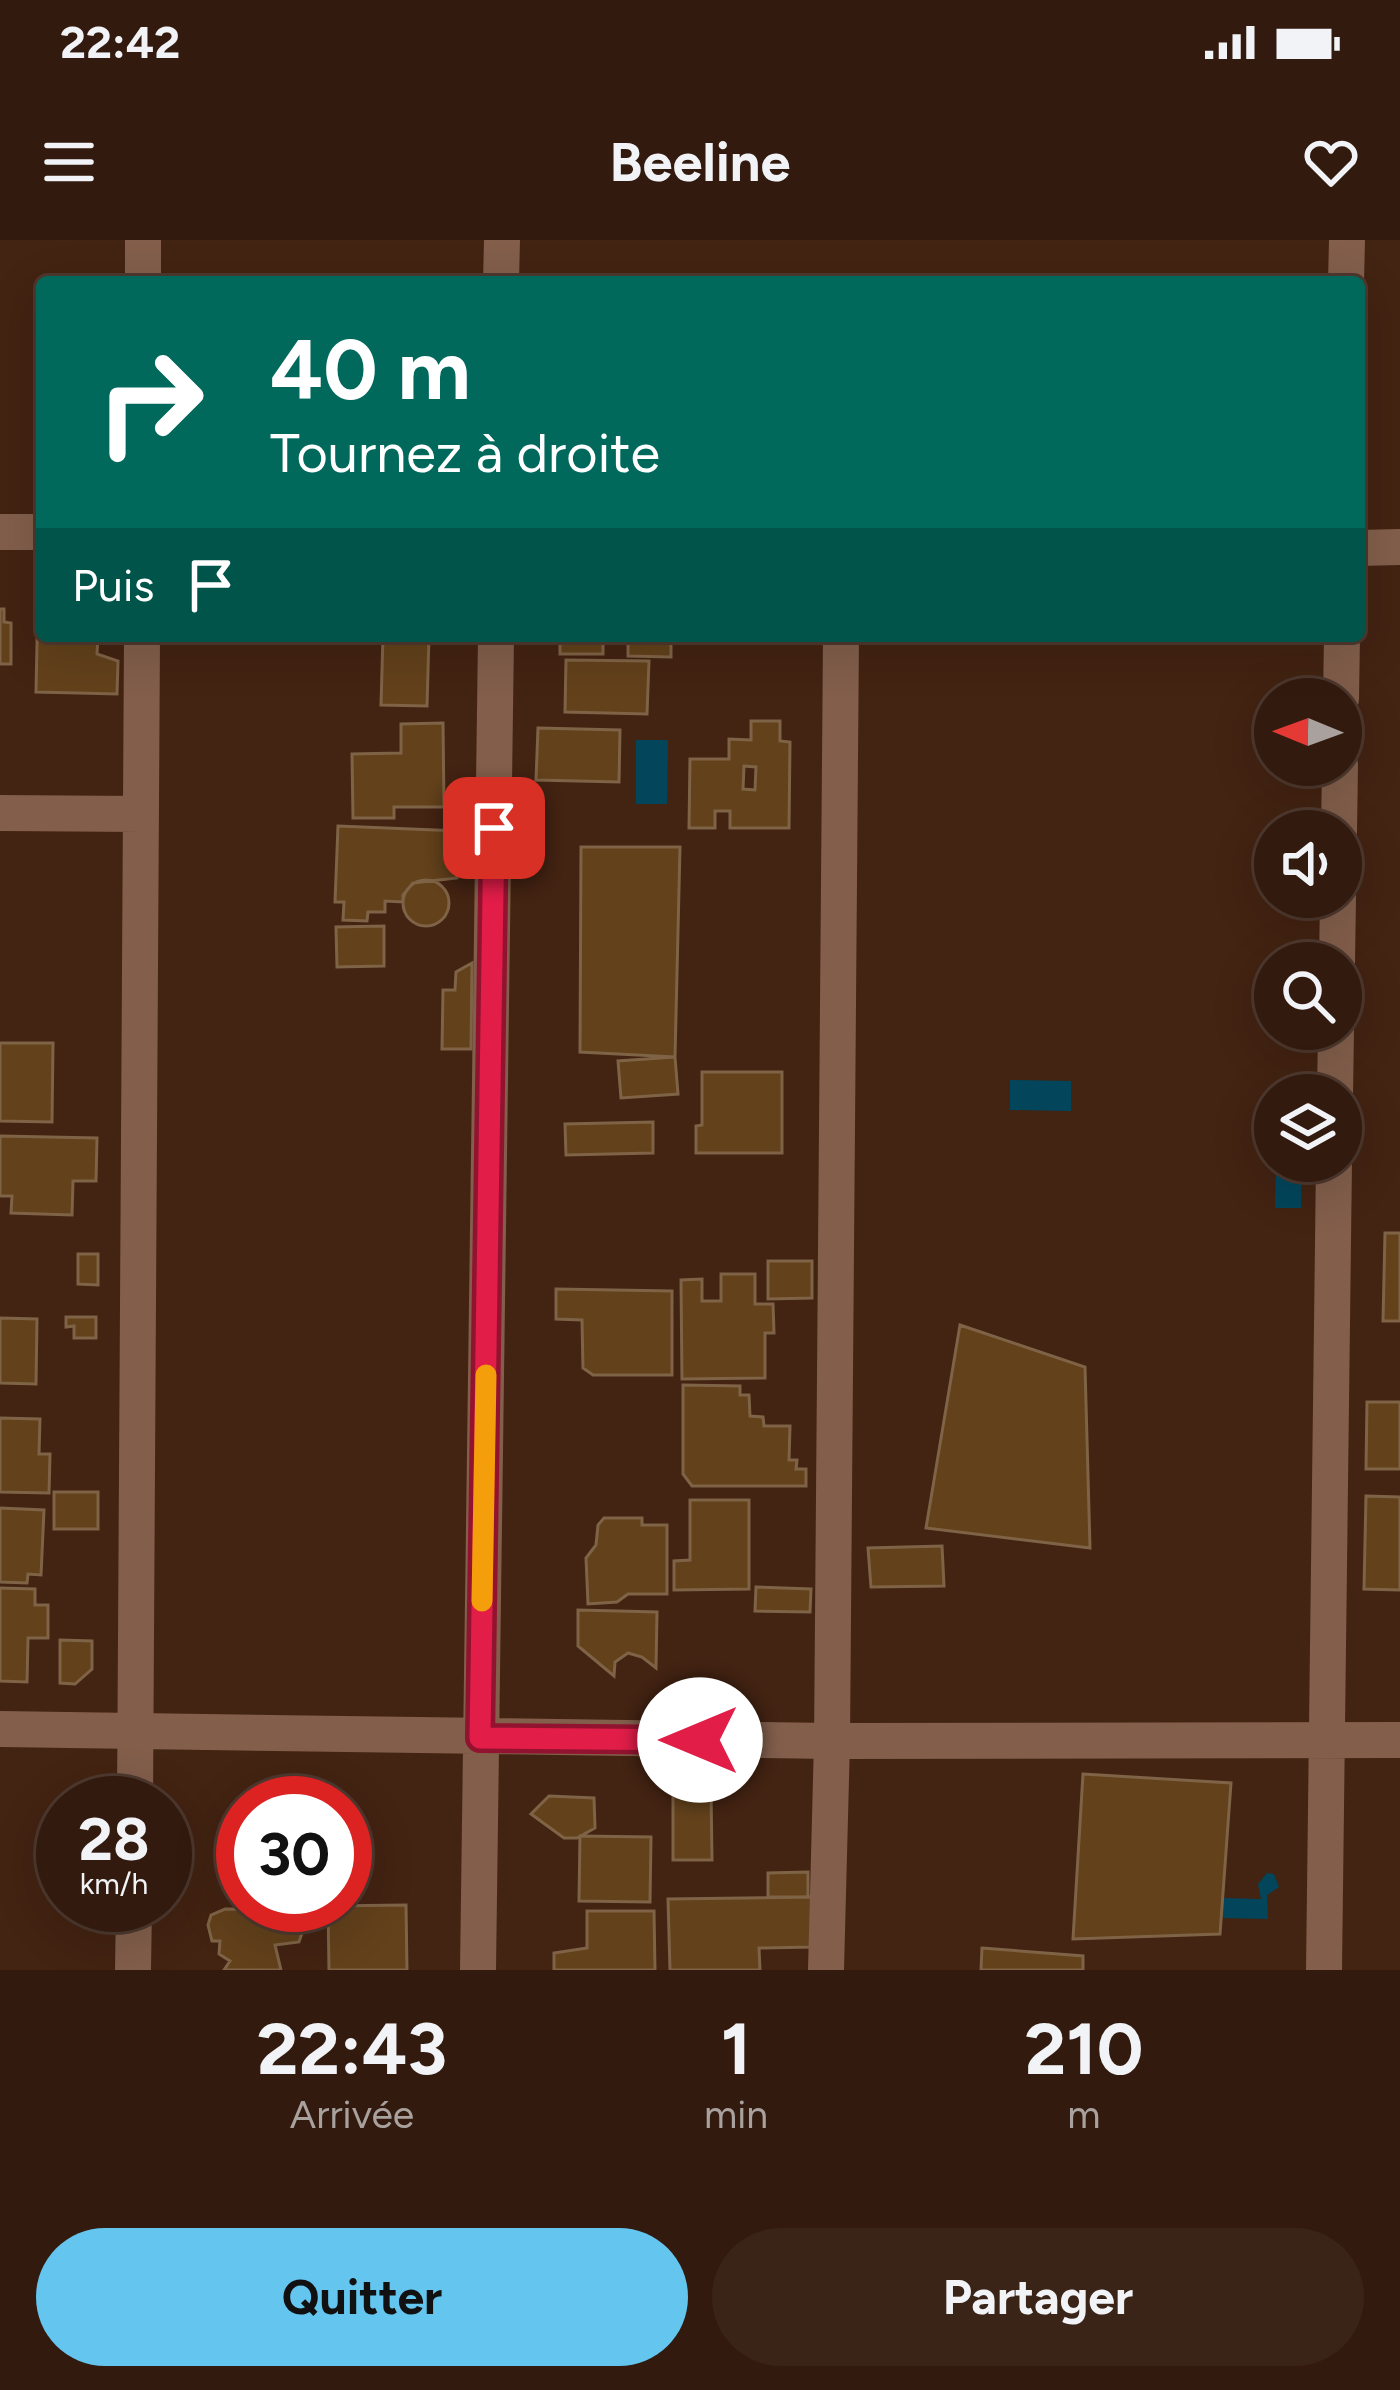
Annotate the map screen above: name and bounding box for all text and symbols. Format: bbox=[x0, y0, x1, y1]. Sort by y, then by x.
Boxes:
text: 22:42 bbox=[60, 15, 180, 69]
icon: menu bbox=[36, 129, 102, 195]
icon: heart bbox=[1298, 129, 1364, 195]
text: Beeline bbox=[610, 130, 790, 195]
text: 40 m bbox=[270, 319, 471, 420]
icon: right bbox=[72, 324, 228, 480]
text: Tournez à droite bbox=[270, 421, 660, 486]
icon: arrive bbox=[178, 552, 244, 618]
text: Puis bbox=[72, 558, 154, 612]
north arrow bbox=[1254, 678, 1362, 786]
map controls bbox=[1254, 678, 1362, 1182]
pin bbox=[443, 777, 545, 879]
icon: arrive bbox=[461, 795, 527, 861]
button: sound bbox=[1254, 810, 1362, 918]
button: search bbox=[1254, 942, 1362, 1050]
button: layers bbox=[1254, 1074, 1362, 1182]
position arrow bbox=[637, 1677, 763, 1803]
speed limit sign: 30 bbox=[216, 1776, 372, 1932]
text: 28 bbox=[78, 1803, 150, 1875]
text: km/h bbox=[80, 1865, 148, 1902]
text: 22:43 bbox=[257, 2006, 447, 2092]
text: 1 bbox=[721, 2006, 751, 2092]
text: 210 bbox=[1025, 2006, 1143, 2092]
text: Arrivée bbox=[290, 2091, 414, 2138]
text: min bbox=[704, 2091, 768, 2138]
text: m bbox=[1067, 2091, 1101, 2138]
button: Quitter bbox=[36, 2228, 688, 2366]
button: Partager bbox=[712, 2228, 1364, 2366]

